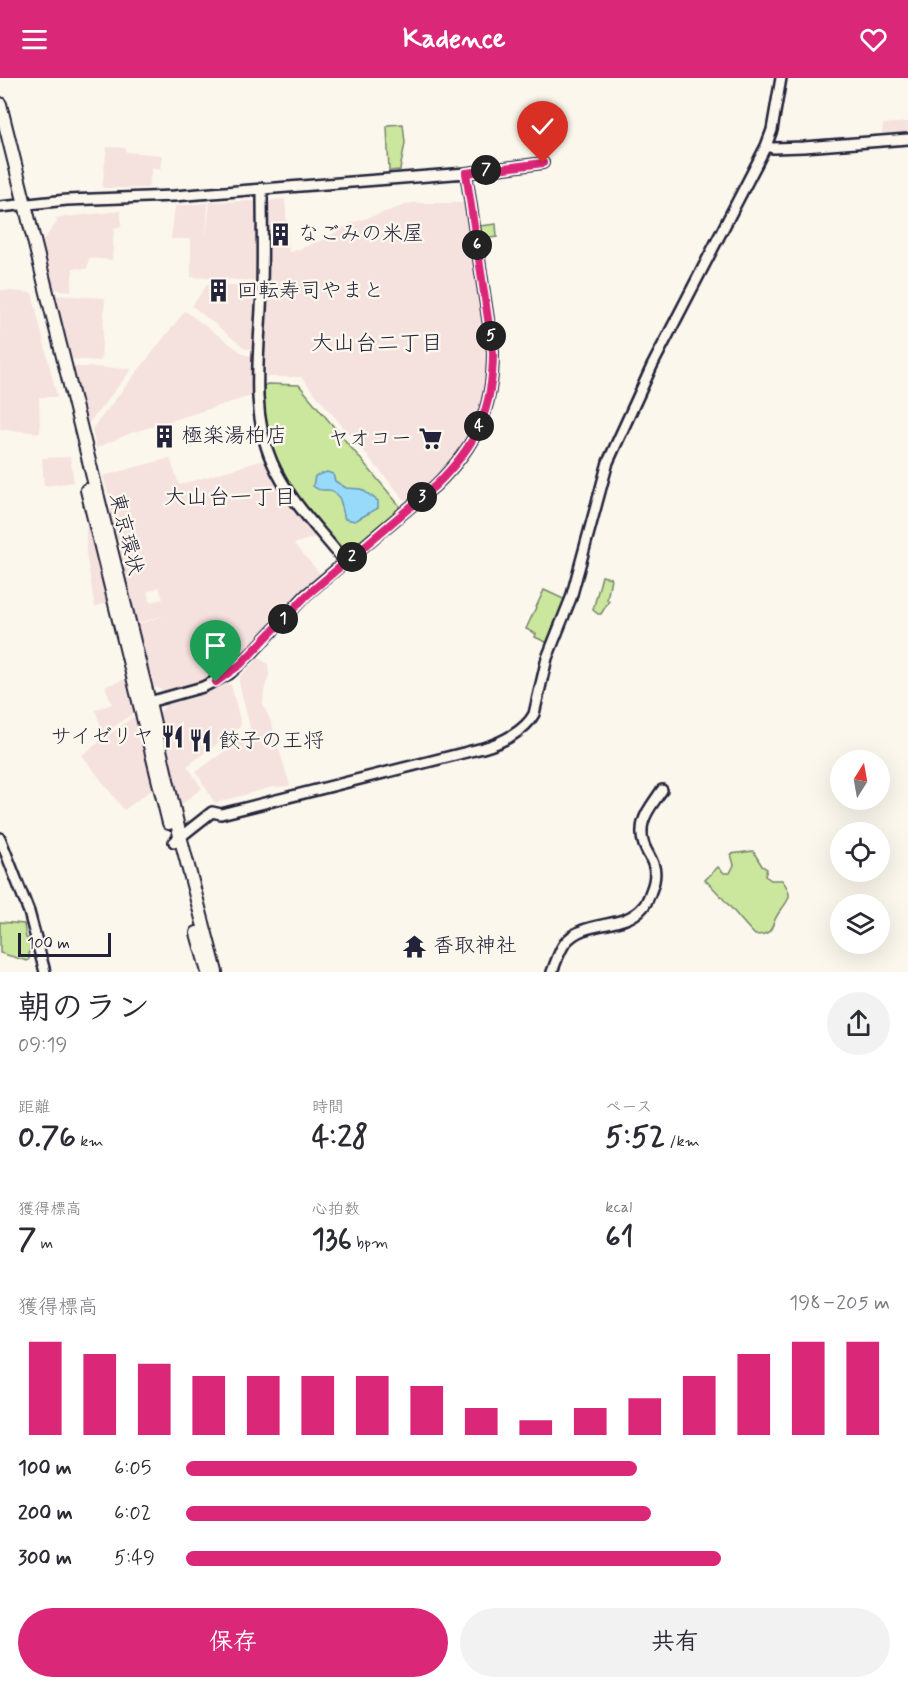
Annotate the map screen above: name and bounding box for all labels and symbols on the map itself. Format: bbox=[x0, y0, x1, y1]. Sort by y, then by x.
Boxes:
pin bbox=[517, 101, 568, 163]
pin: 7 bbox=[471, 155, 501, 185]
place label: なごみの米屋 bbox=[298, 220, 424, 248]
building icon: なごみの米屋 bbox=[267, 221, 293, 247]
pin: 6 bbox=[462, 230, 492, 260]
place label: 回転寿司やまと bbox=[237, 277, 384, 305]
building icon: 回転寿司やまと bbox=[206, 278, 232, 304]
pin: 5 bbox=[476, 321, 506, 351]
district label: 大山台二丁目 bbox=[311, 330, 443, 358]
pin: 4 bbox=[464, 411, 494, 441]
place label: 極楽湯柏店 bbox=[182, 422, 287, 450]
building icon: 極楽湯柏店 bbox=[151, 423, 177, 449]
place label: ヤオコー bbox=[328, 425, 412, 453]
supermarket icon: ヤオコー bbox=[417, 426, 443, 452]
pin: 3 bbox=[407, 482, 437, 512]
district label: 大山台一丁目 bbox=[164, 484, 296, 512]
street label: 東京環状 bbox=[102, 490, 150, 578]
pin: 2 bbox=[337, 542, 367, 572]
pin: 1 bbox=[268, 604, 298, 634]
pin bbox=[190, 620, 241, 682]
place label: サイゼリヤ bbox=[50, 723, 154, 751]
restaurant icon: サイゼリヤ bbox=[159, 724, 185, 750]
place label: 餃子の王将 bbox=[219, 727, 324, 755]
restaurant icon: 餃子の王将 bbox=[188, 728, 214, 754]
north arrow bbox=[830, 750, 890, 810]
scale bar bbox=[18, 930, 111, 958]
place label: 香取神社 bbox=[433, 932, 517, 960]
temple icon: 香取神社 bbox=[402, 933, 428, 959]

